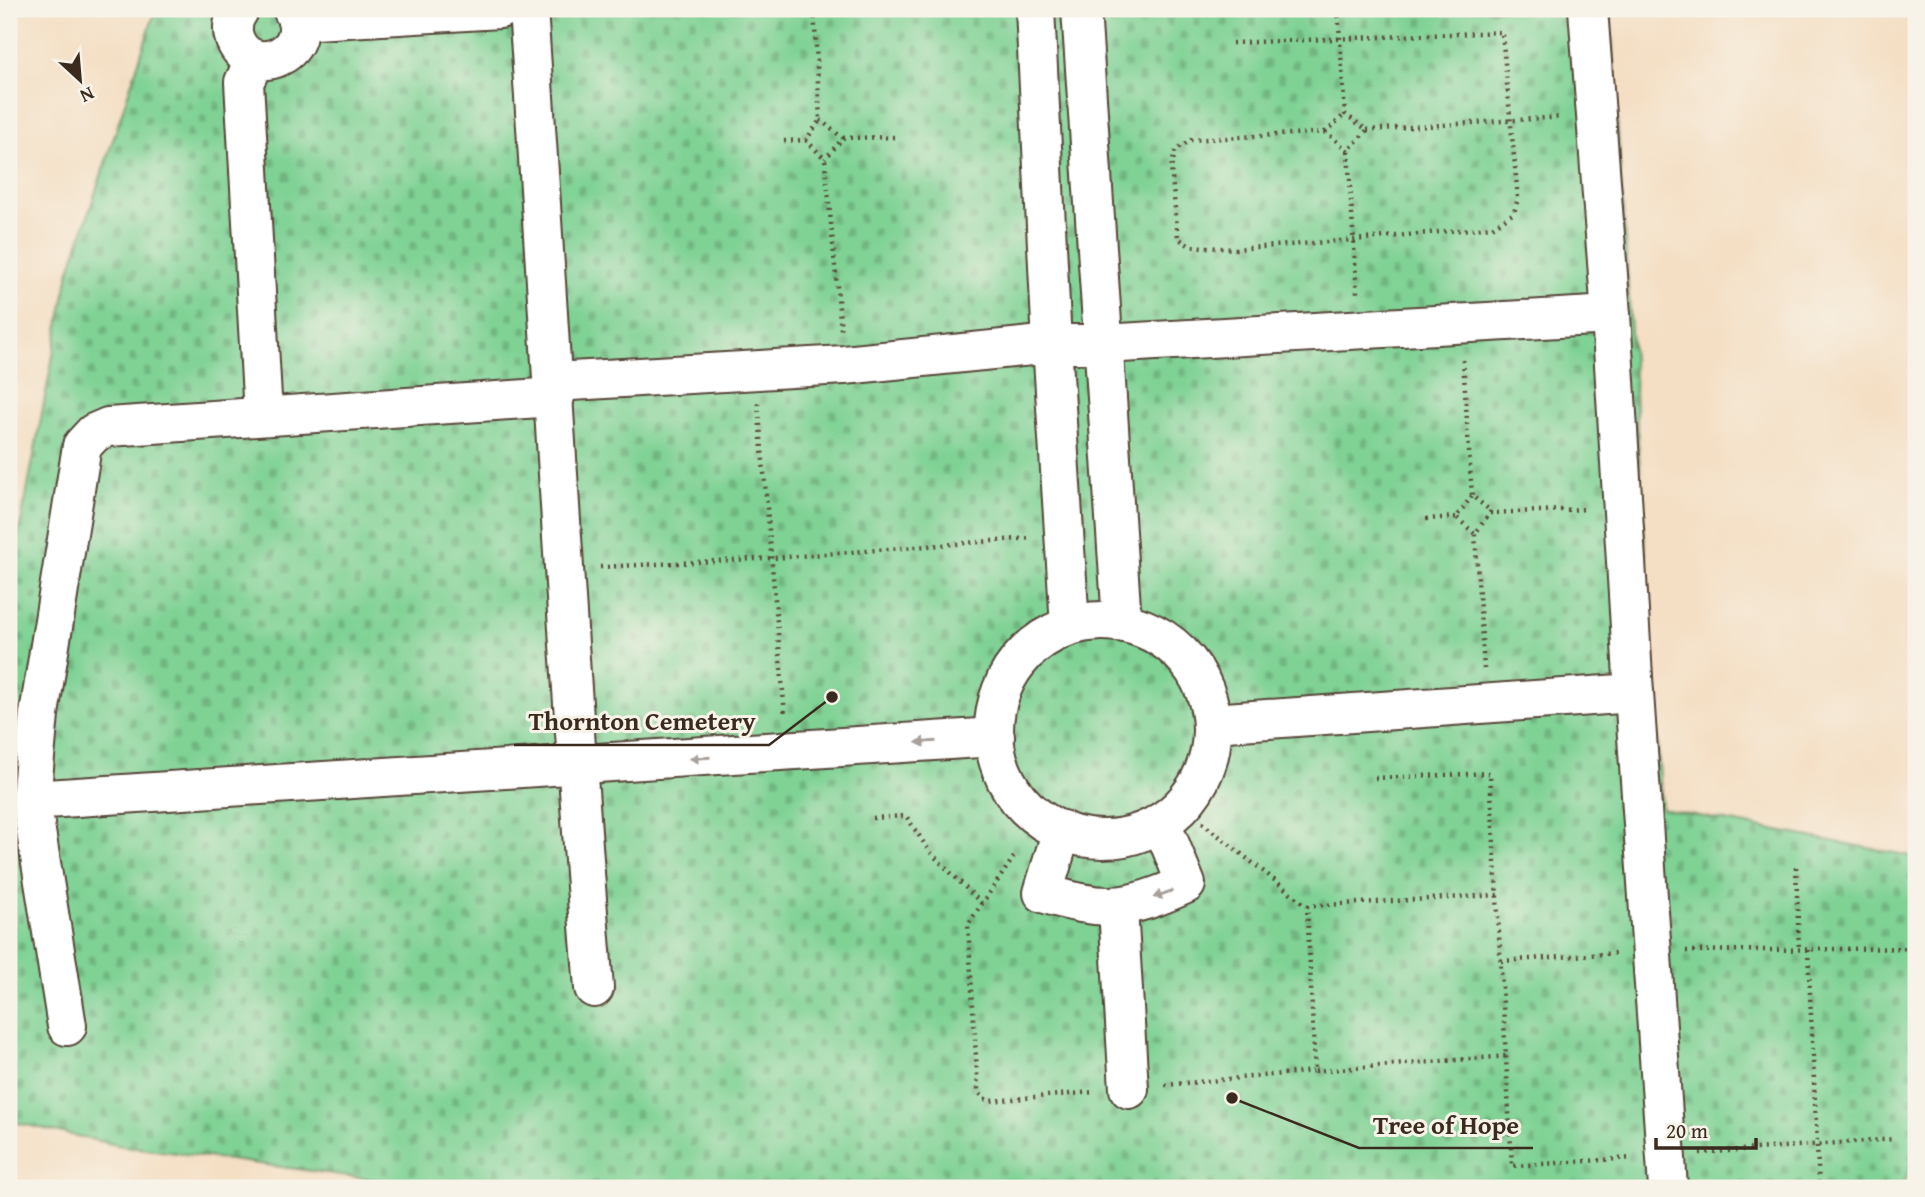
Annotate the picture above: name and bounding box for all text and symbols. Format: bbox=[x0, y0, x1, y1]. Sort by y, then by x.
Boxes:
north arrow bbox=[46, 46, 116, 116]
text: N bbox=[75, 80, 99, 111]
callout: Thornton Cemetery bbox=[514, 698, 769, 745]
text: Thornton Cemetery bbox=[528, 701, 756, 740]
one-way arrow bbox=[915, 737, 937, 748]
one-way arrow bbox=[688, 752, 710, 763]
one-way arrow bbox=[1152, 889, 1173, 900]
callout: Tree of Hope bbox=[1359, 1101, 1533, 1148]
text: Tree of Hope bbox=[1373, 1105, 1519, 1144]
scale bar bbox=[1656, 1106, 1755, 1150]
text: 20 m bbox=[1666, 1115, 1708, 1146]

